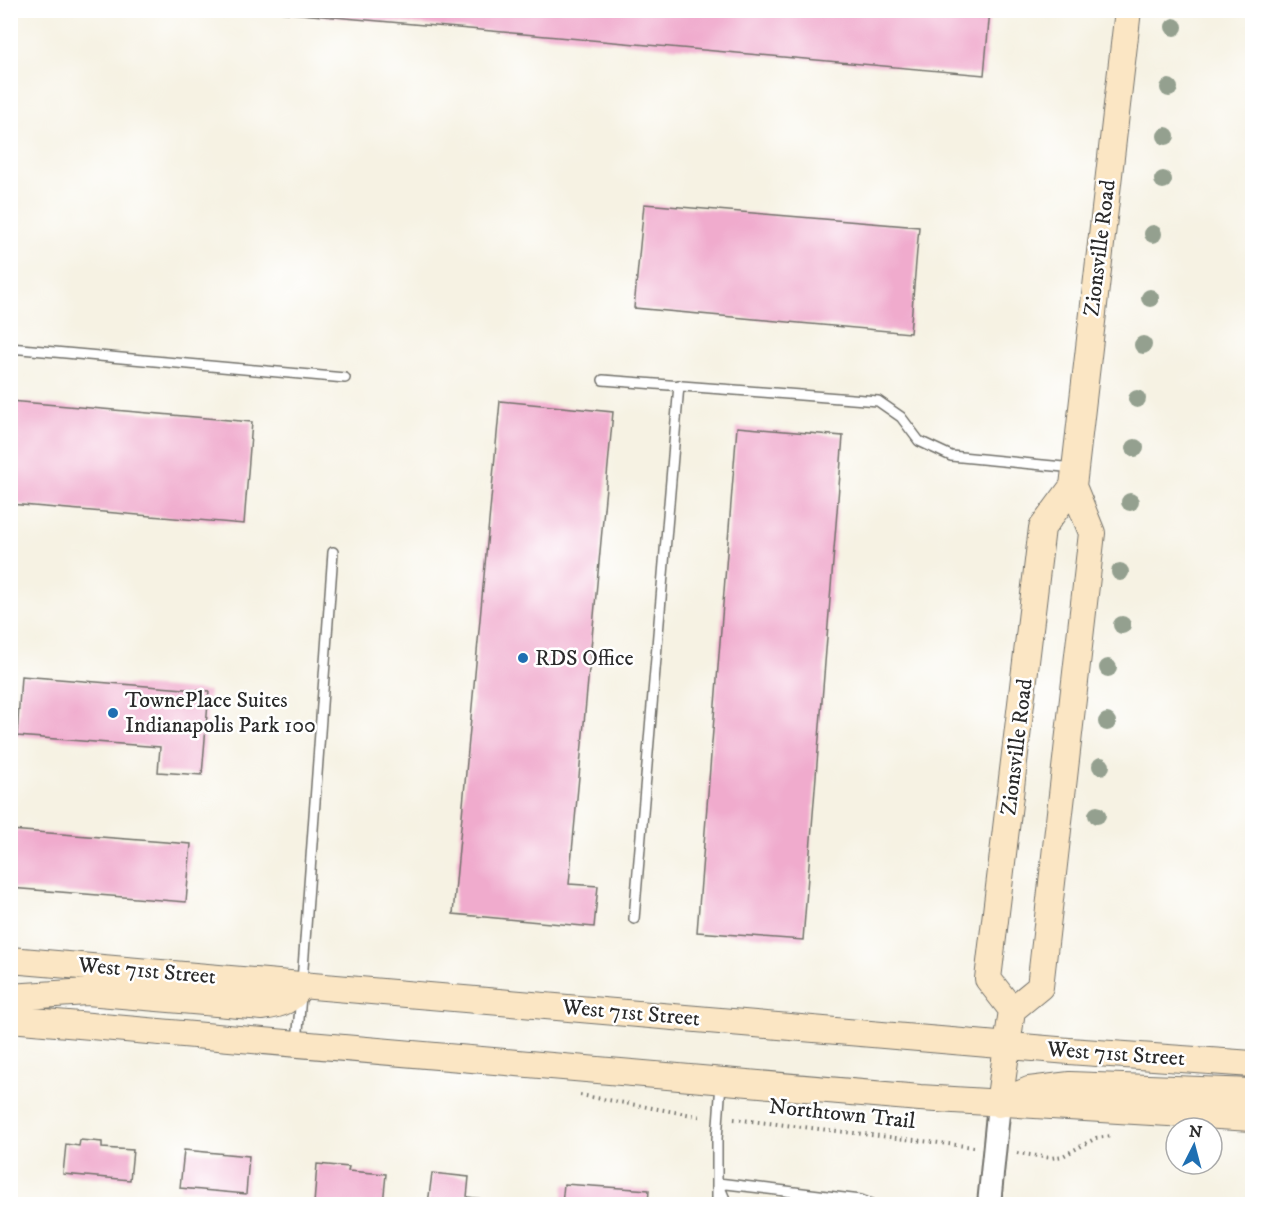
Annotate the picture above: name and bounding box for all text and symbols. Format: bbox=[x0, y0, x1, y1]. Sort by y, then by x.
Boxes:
street label: Zionsville Road bbox=[1078, 178, 1122, 318]
place label: RDS Office bbox=[535, 645, 634, 672]
marker: RDS Office bbox=[516, 651, 530, 665]
street label: Zionsville Road bbox=[995, 677, 1039, 817]
place label: TownePlace Suites Indianapolis Park 100 bbox=[125, 687, 316, 739]
marker: TownePlace Suites Indianapolis Park 100 bbox=[106, 706, 120, 720]
street label: West 71st Street bbox=[76, 951, 217, 990]
street label: West 71st Street bbox=[560, 993, 701, 1032]
street label: West 71st Street bbox=[1045, 1036, 1186, 1072]
street label: Northtown Trail bbox=[767, 1093, 917, 1135]
north arrow bbox=[1164, 1116, 1224, 1176]
text: N bbox=[1188, 1121, 1203, 1143]

